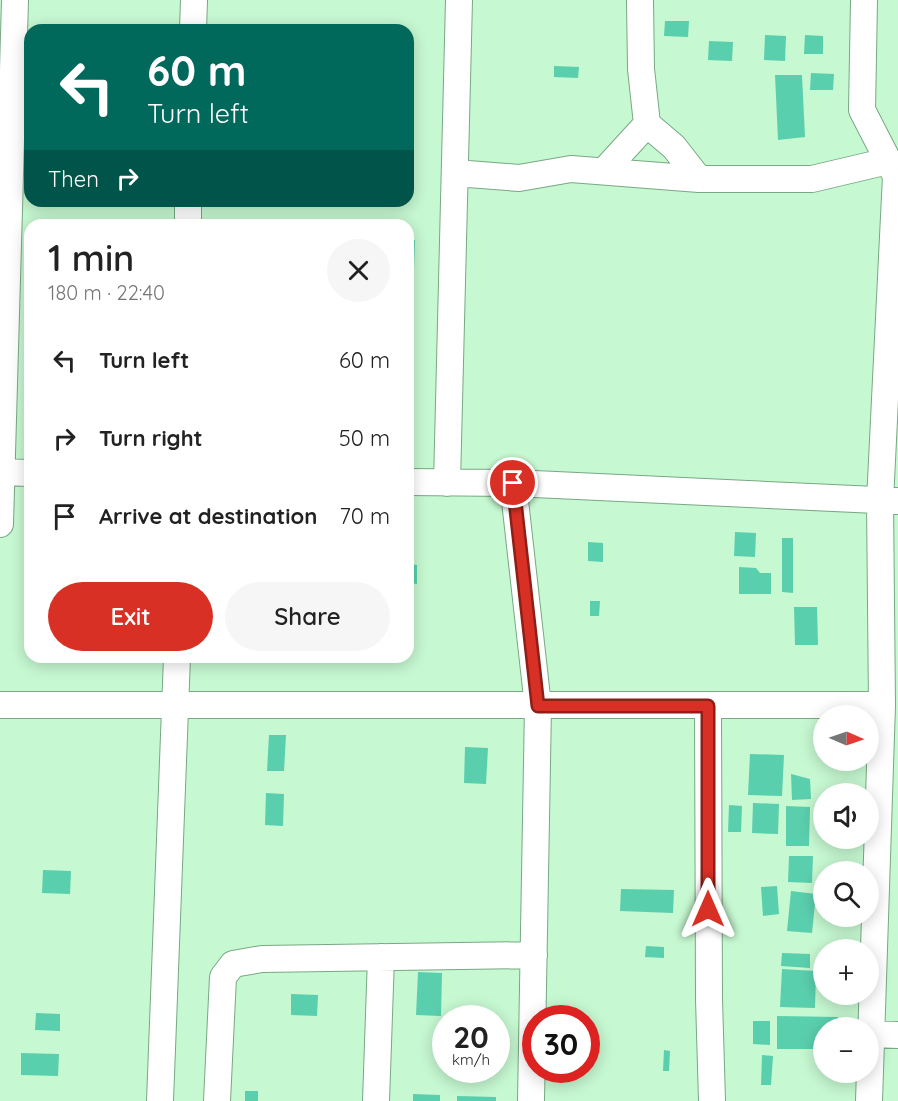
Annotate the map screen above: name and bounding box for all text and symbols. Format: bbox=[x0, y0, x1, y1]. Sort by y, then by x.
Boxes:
text: 60 m bbox=[147, 44, 247, 97]
icon: left bbox=[48, 48, 126, 126]
text: Turn left bbox=[147, 96, 249, 130]
icon: right bbox=[111, 162, 144, 195]
text: Then bbox=[48, 165, 99, 193]
text: 1 min bbox=[48, 235, 134, 280]
button: close bbox=[327, 239, 390, 302]
text: 180 m · 22:40 bbox=[48, 280, 165, 305]
icon: left bbox=[48, 344, 81, 377]
text: Turn left bbox=[99, 346, 189, 374]
text: 60 m bbox=[339, 346, 390, 374]
icon: right bbox=[48, 422, 81, 455]
text: Turn right bbox=[99, 424, 203, 452]
text: 50 m bbox=[339, 424, 390, 452]
pin bbox=[487, 457, 538, 508]
icon: arrive bbox=[496, 466, 529, 499]
icon: arrive bbox=[48, 500, 81, 533]
text: Arrive at destination bbox=[99, 502, 317, 530]
text: 70 m bbox=[340, 502, 390, 530]
button: Exit bbox=[48, 582, 213, 651]
button: Share bbox=[225, 582, 390, 651]
north arrow bbox=[813, 705, 879, 771]
map controls bbox=[813, 705, 879, 1083]
button: sound bbox=[813, 783, 879, 849]
button: search bbox=[813, 861, 879, 927]
position arrow bbox=[676, 877, 740, 941]
button: + bbox=[813, 939, 879, 1005]
speed limit sign: 30 bbox=[522, 1005, 600, 1083]
button: − bbox=[813, 1017, 879, 1083]
text: 20 bbox=[453, 1018, 489, 1056]
text: km/h bbox=[452, 1050, 490, 1069]

